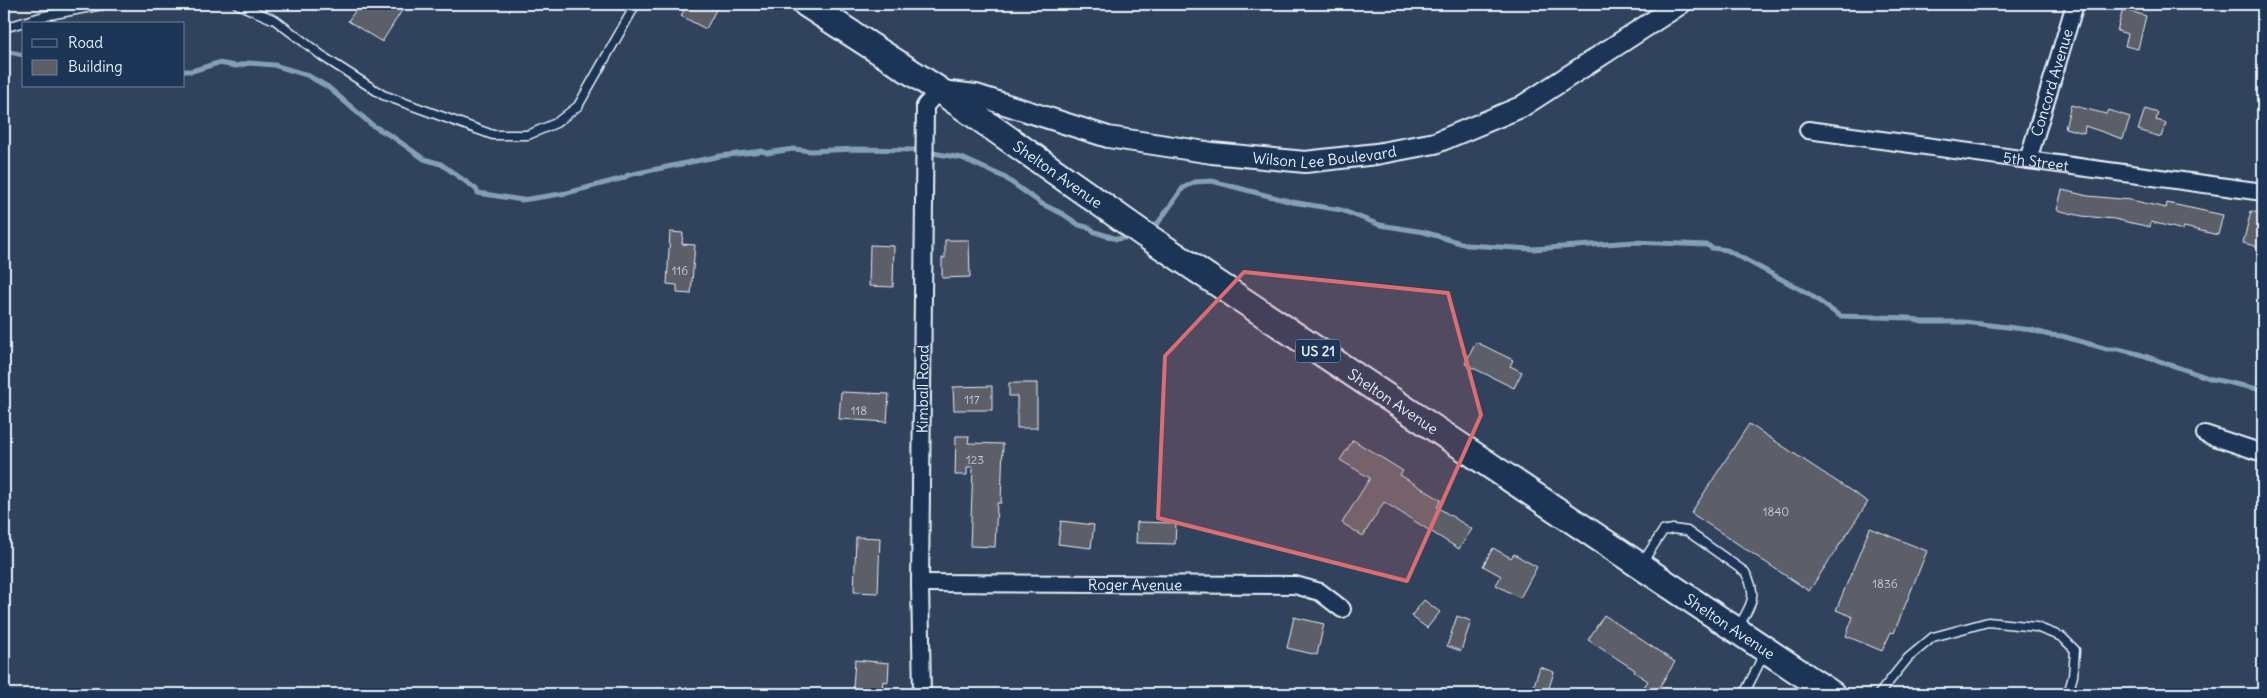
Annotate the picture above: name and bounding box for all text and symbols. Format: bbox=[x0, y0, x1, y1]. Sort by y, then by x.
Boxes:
legend bbox=[22, 22, 185, 88]
street label: Concord Avenue bbox=[2026, 26, 2077, 139]
text: Road bbox=[68, 33, 103, 52]
text: Building bbox=[68, 57, 123, 76]
street label: Shelton Avenue bbox=[1010, 136, 1106, 212]
street label: Wilson Lee Boulevard bbox=[1252, 141, 1398, 172]
street label: 5th Street bbox=[2002, 147, 2070, 175]
house number: 116 bbox=[672, 263, 688, 278]
road number: US 21 bbox=[1296, 340, 1340, 362]
street label: Kimball Road bbox=[912, 345, 932, 433]
street label: Shelton Avenue bbox=[1345, 364, 1442, 438]
house number: 117 bbox=[964, 392, 980, 407]
house number: 118 bbox=[851, 403, 867, 418]
house number: 123 bbox=[966, 452, 984, 467]
house number: 1840 bbox=[1763, 504, 1789, 519]
street label: Roger Avenue bbox=[1088, 574, 1182, 594]
house number: 1836 bbox=[1872, 576, 1898, 591]
street label: Shelton Avenue bbox=[1681, 589, 1779, 663]

